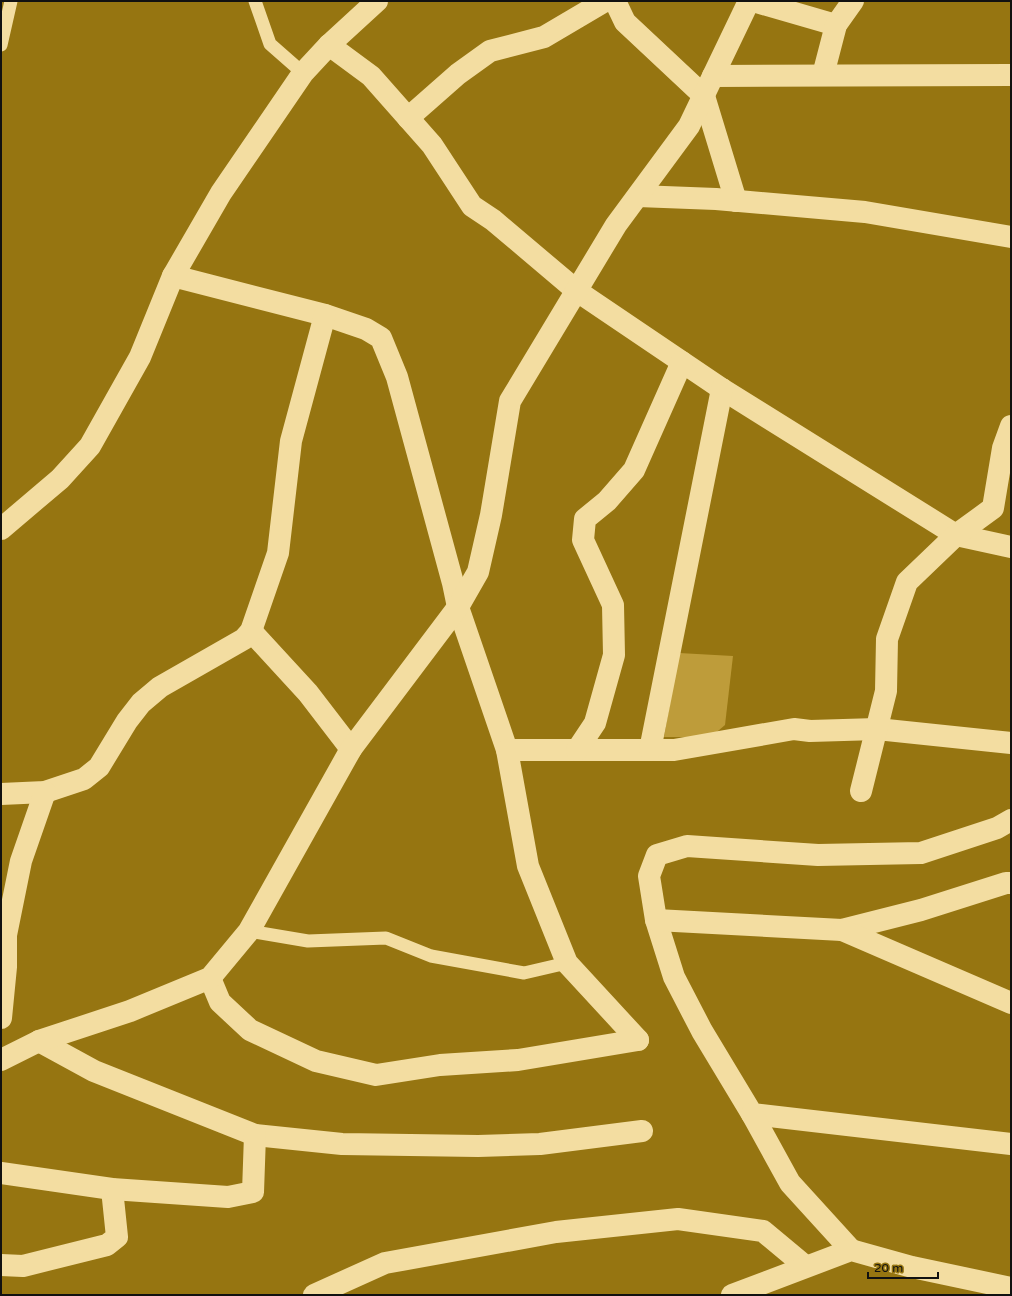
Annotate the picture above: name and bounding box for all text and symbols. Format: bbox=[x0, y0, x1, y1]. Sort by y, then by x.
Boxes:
scale bar bbox=[868, 1254, 938, 1280]
text: 20 m bbox=[874, 1261, 903, 1275]

